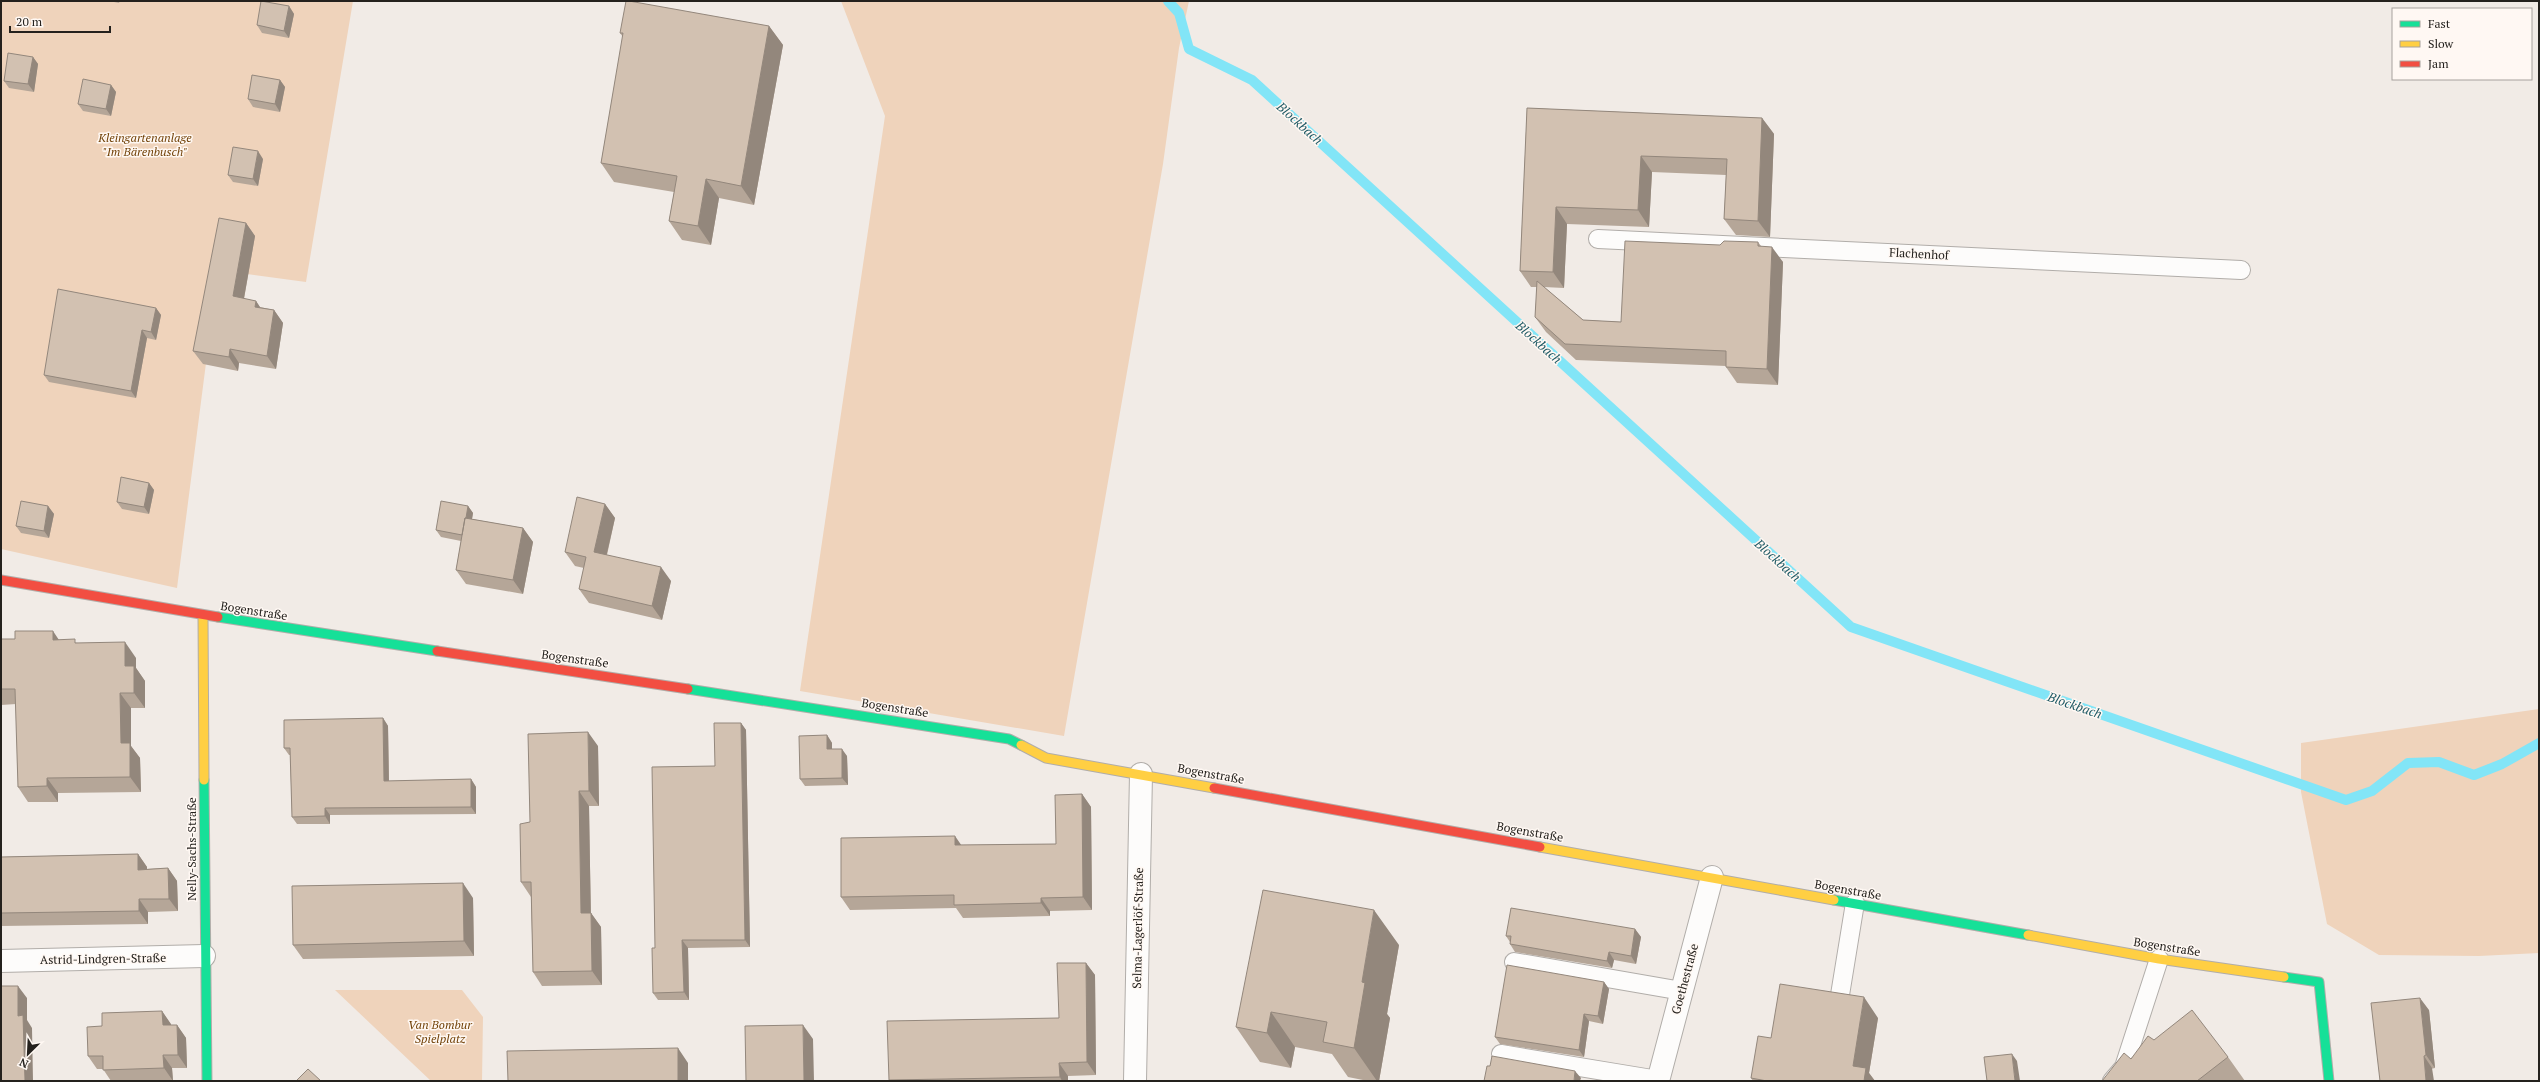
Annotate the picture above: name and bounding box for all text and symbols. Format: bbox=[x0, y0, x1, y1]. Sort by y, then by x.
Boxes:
scale bar bbox=[10, 8, 110, 34]
legend bbox=[2392, 8, 2532, 80]
text: 20 m bbox=[16, 14, 43, 29]
text: Fast bbox=[2428, 16, 2451, 31]
text: Slow bbox=[2428, 36, 2454, 51]
text: Jam bbox=[2428, 56, 2449, 71]
water label: Blockbach bbox=[1272, 97, 1327, 149]
park label: Kleingartenanlage "Im Bärenbusch" bbox=[97, 130, 192, 159]
street label: Flachenhof bbox=[1889, 244, 1950, 263]
water label: Blockbach bbox=[1511, 316, 1566, 368]
water label: Blockbach bbox=[1750, 534, 1805, 586]
street label: Bogenstraße bbox=[220, 598, 289, 623]
street label: Bogenstraße bbox=[541, 646, 610, 671]
water label: Blockbach bbox=[2044, 687, 2105, 723]
street label: Bogenstraße bbox=[861, 695, 930, 720]
street label: Bogenstraße bbox=[1177, 760, 1246, 787]
street label: Nelly-Sachs-Straße bbox=[184, 797, 199, 901]
street label: Bogenstraße bbox=[1496, 818, 1565, 845]
street label: Selma-Lagerlöf-Straße bbox=[1129, 867, 1146, 989]
street label: Bogenstraße bbox=[1814, 876, 1883, 903]
street label: Bogenstraße bbox=[2133, 934, 2202, 959]
street label: Goethestraße bbox=[1668, 942, 1701, 1016]
street label: Astrid-Lindgren-Straße bbox=[40, 950, 166, 967]
park label: Van Bombur Spielplatz bbox=[408, 1017, 473, 1046]
north arrow bbox=[8, 1034, 48, 1074]
text: N bbox=[17, 1055, 31, 1071]

